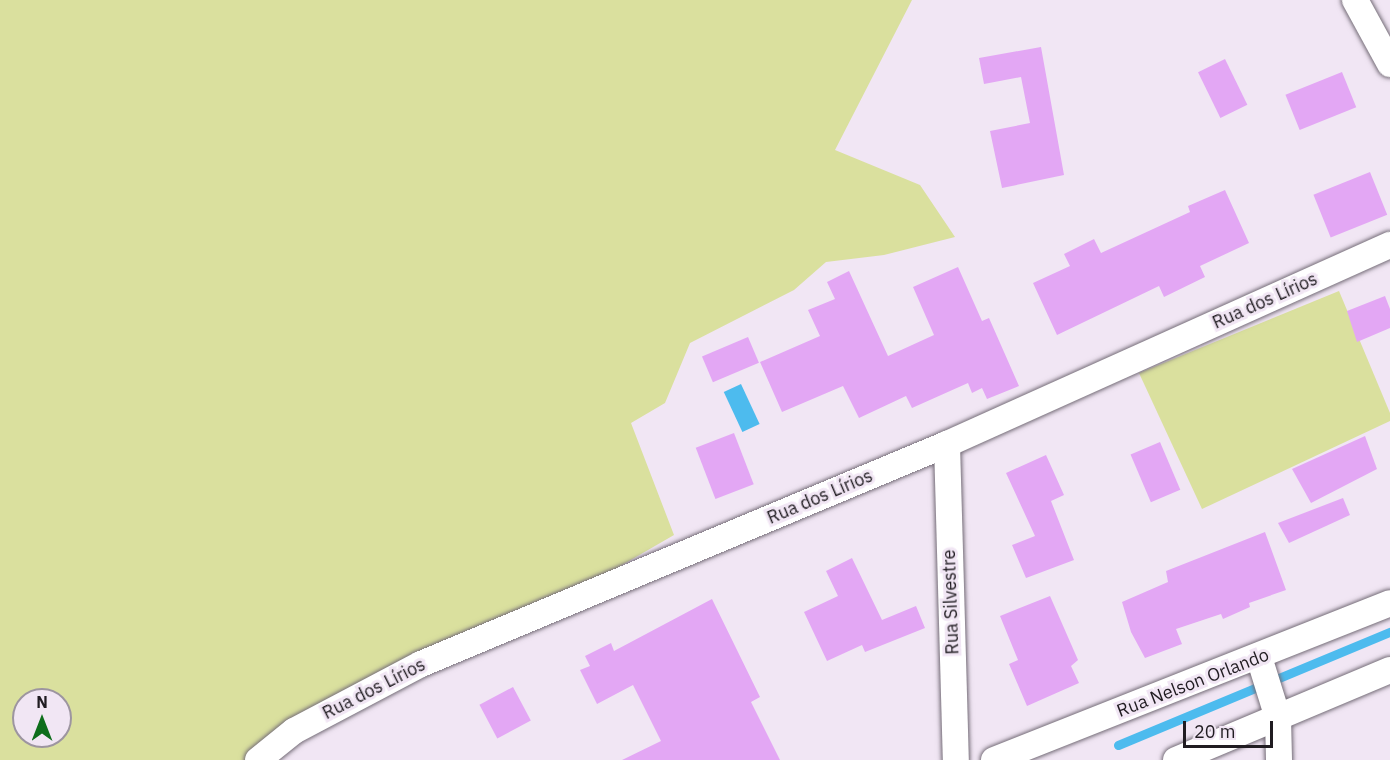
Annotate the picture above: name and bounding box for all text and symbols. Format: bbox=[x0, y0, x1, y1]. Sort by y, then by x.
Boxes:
street label: Rua dos Lírios bbox=[1209, 268, 1321, 334]
street label: Rua dos Lírios bbox=[764, 465, 876, 529]
street label: Rua Silvestre bbox=[938, 549, 964, 655]
street label: Rua Nelson Orlando bbox=[1114, 644, 1272, 722]
street label: Rua dos Lírios bbox=[319, 654, 429, 724]
north arrow bbox=[12, 688, 72, 748]
text: N bbox=[36, 692, 48, 712]
scale bar bbox=[1186, 709, 1276, 747]
text: 20 m bbox=[1194, 720, 1236, 743]

